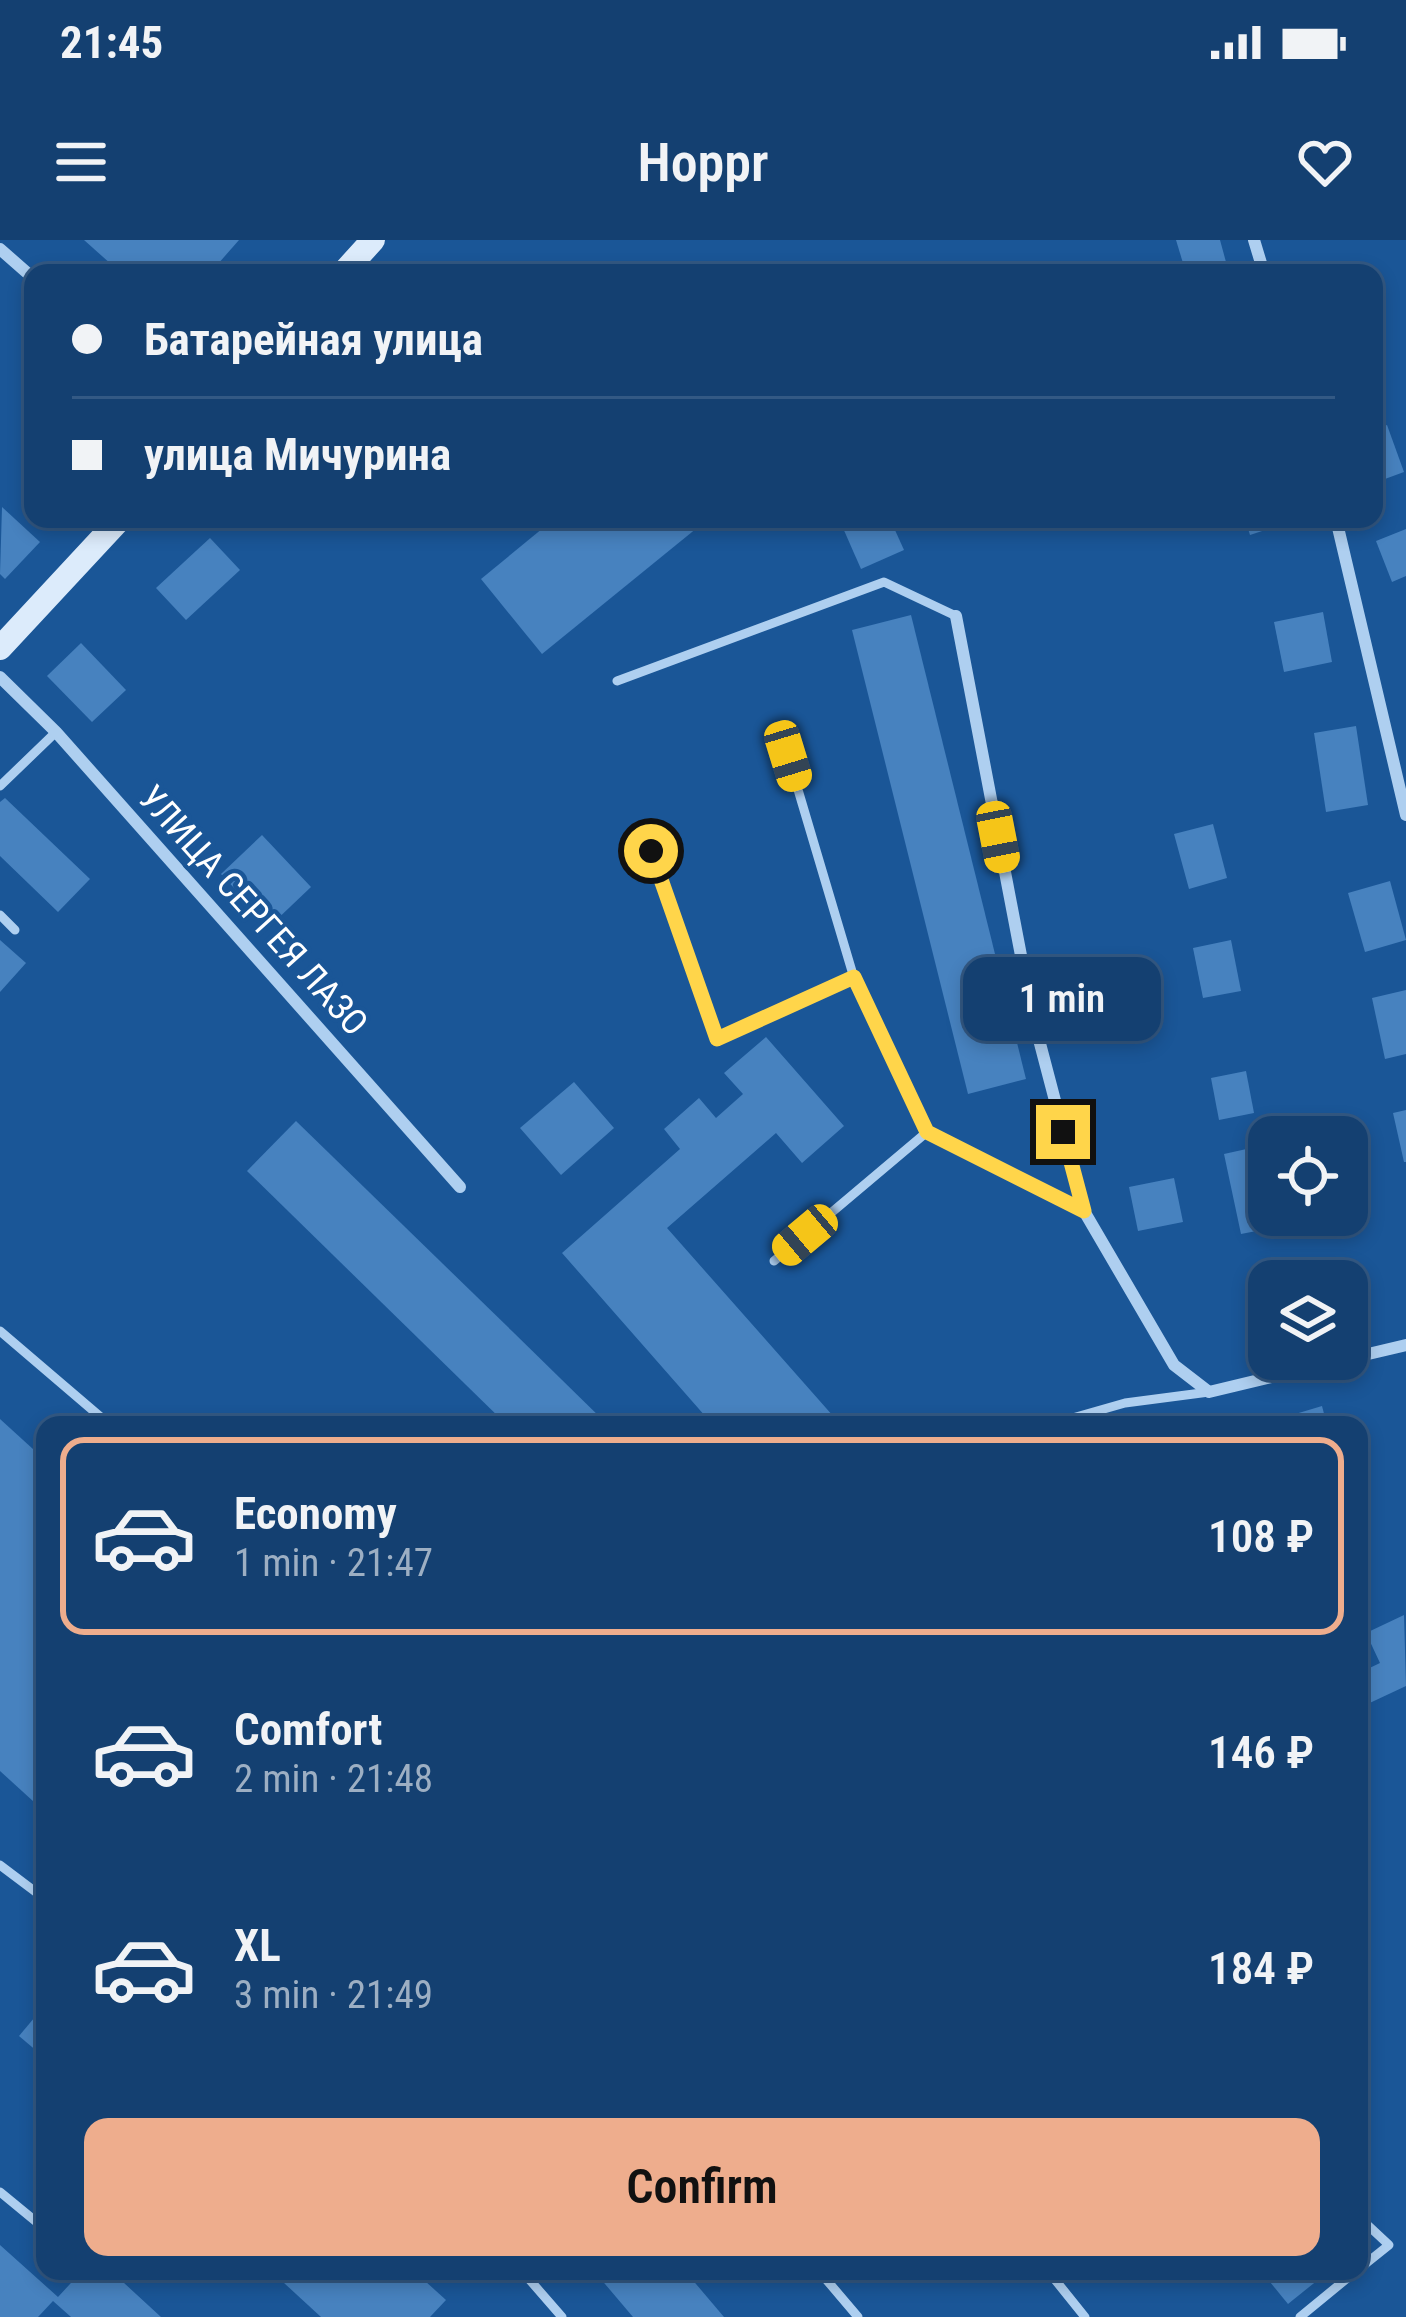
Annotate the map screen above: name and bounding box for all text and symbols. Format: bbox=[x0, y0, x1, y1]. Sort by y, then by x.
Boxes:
text: 21:45 bbox=[60, 16, 163, 69]
icon: menu bbox=[48, 129, 114, 195]
icon: heart bbox=[1292, 129, 1358, 195]
text: Hoppr bbox=[637, 131, 769, 194]
text: Батарейная улица bbox=[144, 313, 483, 366]
text: улица Мичурина bbox=[144, 428, 451, 481]
car bbox=[760, 716, 816, 796]
street label: УЛИЦА СЕРГЕЯ ЛАЗО bbox=[130, 777, 376, 1044]
car bbox=[973, 798, 1023, 876]
route start bbox=[624, 824, 678, 878]
callout: 1 min bbox=[964, 958, 1162, 1042]
text: 1 min bbox=[1019, 976, 1105, 1022]
route end bbox=[1036, 1105, 1090, 1159]
map controls bbox=[1248, 1116, 1368, 1380]
button: locate bbox=[1248, 1116, 1368, 1236]
car bbox=[766, 1198, 844, 1272]
button: layers bbox=[1248, 1260, 1368, 1380]
icon: car bbox=[90, 1482, 198, 1590]
text: Economy bbox=[234, 1487, 397, 1540]
text: 108 ₽ bbox=[1208, 1510, 1314, 1563]
text: 1 min · 21:47 bbox=[234, 1540, 433, 1586]
icon: car bbox=[90, 1698, 198, 1806]
text: Comfort bbox=[234, 1703, 382, 1756]
text: 146 ₽ bbox=[1208, 1726, 1314, 1779]
text: 2 min · 21:48 bbox=[234, 1756, 433, 1802]
icon: car bbox=[90, 1914, 198, 2022]
text: XL bbox=[234, 1919, 281, 1972]
text: 184 ₽ bbox=[1208, 1942, 1314, 1995]
text: 3 min · 21:49 bbox=[234, 1972, 433, 2018]
button: Confirm bbox=[84, 2118, 1320, 2256]

